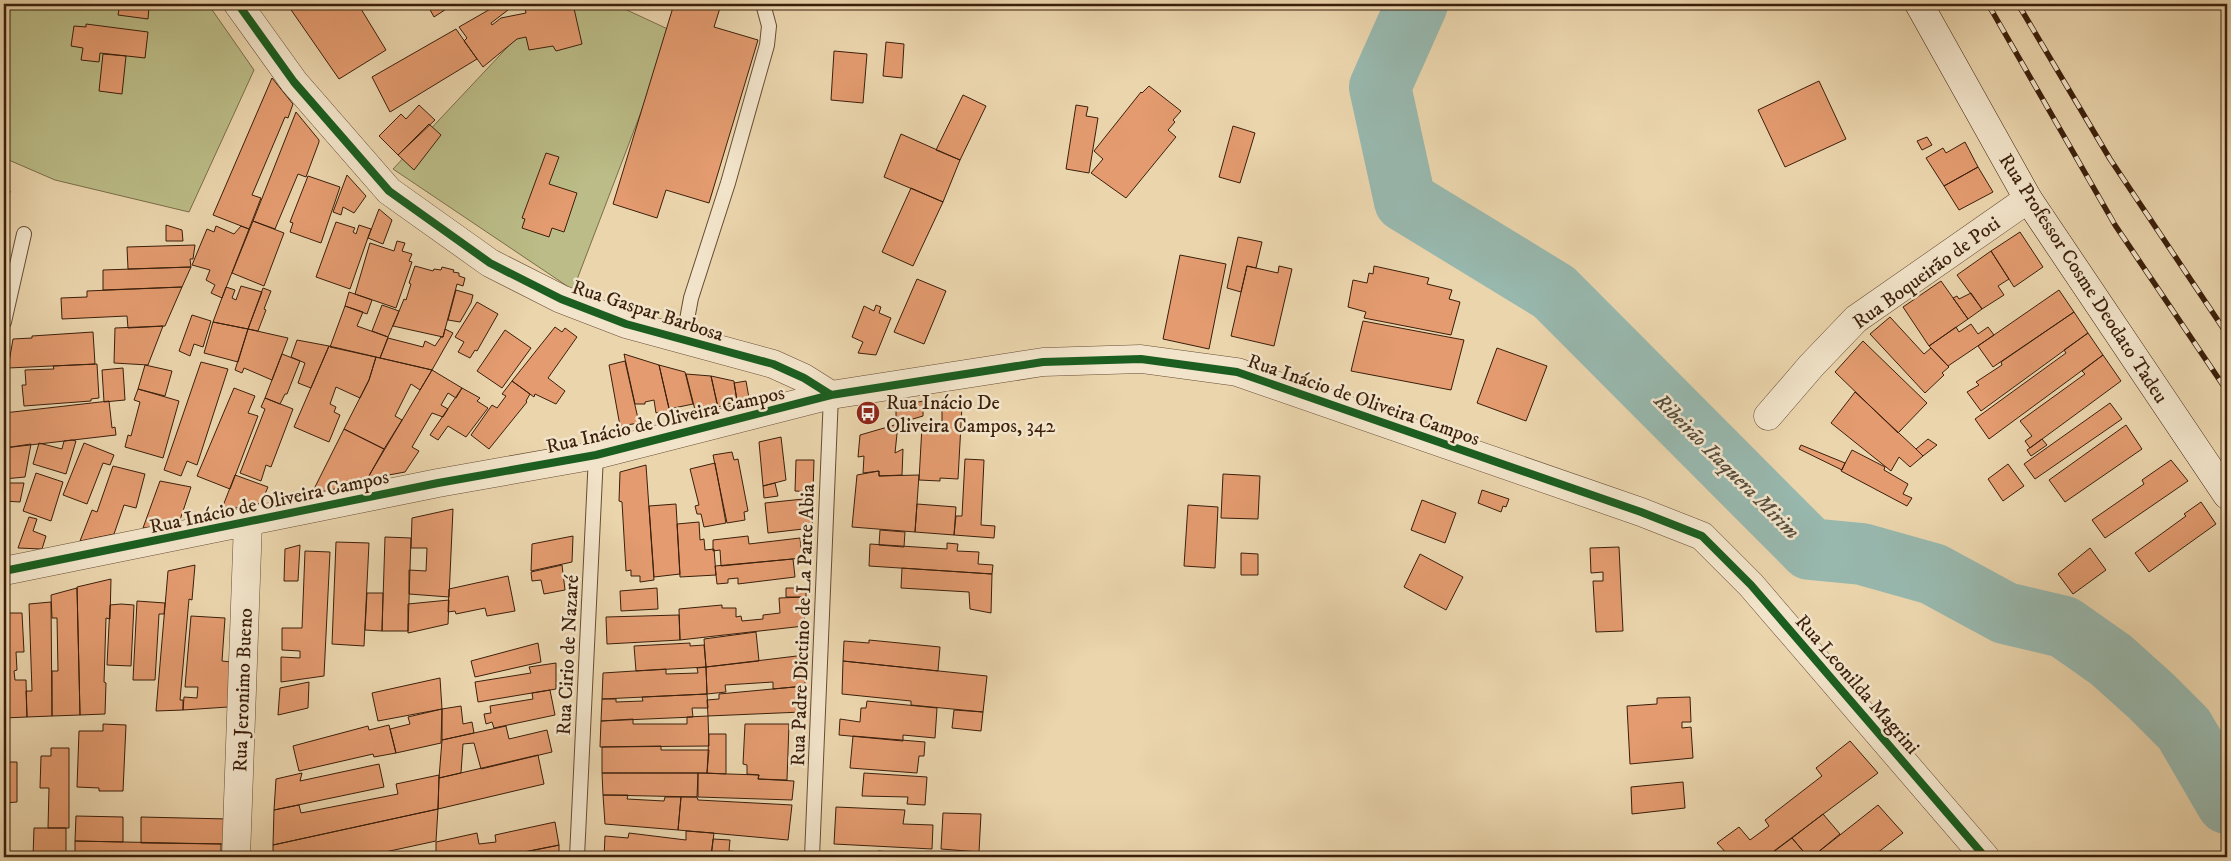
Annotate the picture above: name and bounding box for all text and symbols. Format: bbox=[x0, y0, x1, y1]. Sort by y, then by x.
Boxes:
street label: Rua Professor Cosme Deodato Tadeu bbox=[1993, 149, 2173, 408]
street label: Rua Boqueirão de Poti bbox=[1848, 211, 2005, 335]
street label: Rua Gaspar Barbosa bbox=[569, 275, 727, 348]
street label: Rua Inácio de Oliveira Campos bbox=[1244, 349, 1483, 452]
street label: Rua Inácio de Oliveira Campos bbox=[544, 381, 787, 460]
water label: Ribeirão Itaquera Mirim bbox=[1647, 388, 1805, 546]
place label: Rua Inácio De Oliveira Campos, 342 bbox=[886, 391, 1056, 439]
bus stop icon: Rua Inácio De Oliveira Campos, 342 bbox=[855, 400, 881, 426]
street label: Rua Inácio de Oliveira Campos bbox=[147, 465, 392, 540]
street label: Rua Padre Dictino de La Parte Abia bbox=[786, 483, 821, 767]
street label: Rua Cirio de Nazaré bbox=[552, 574, 585, 736]
street label: Rua Jeronimo Bueno bbox=[228, 608, 259, 772]
street label: Rua Leonilda Magrini bbox=[1789, 610, 1924, 760]

